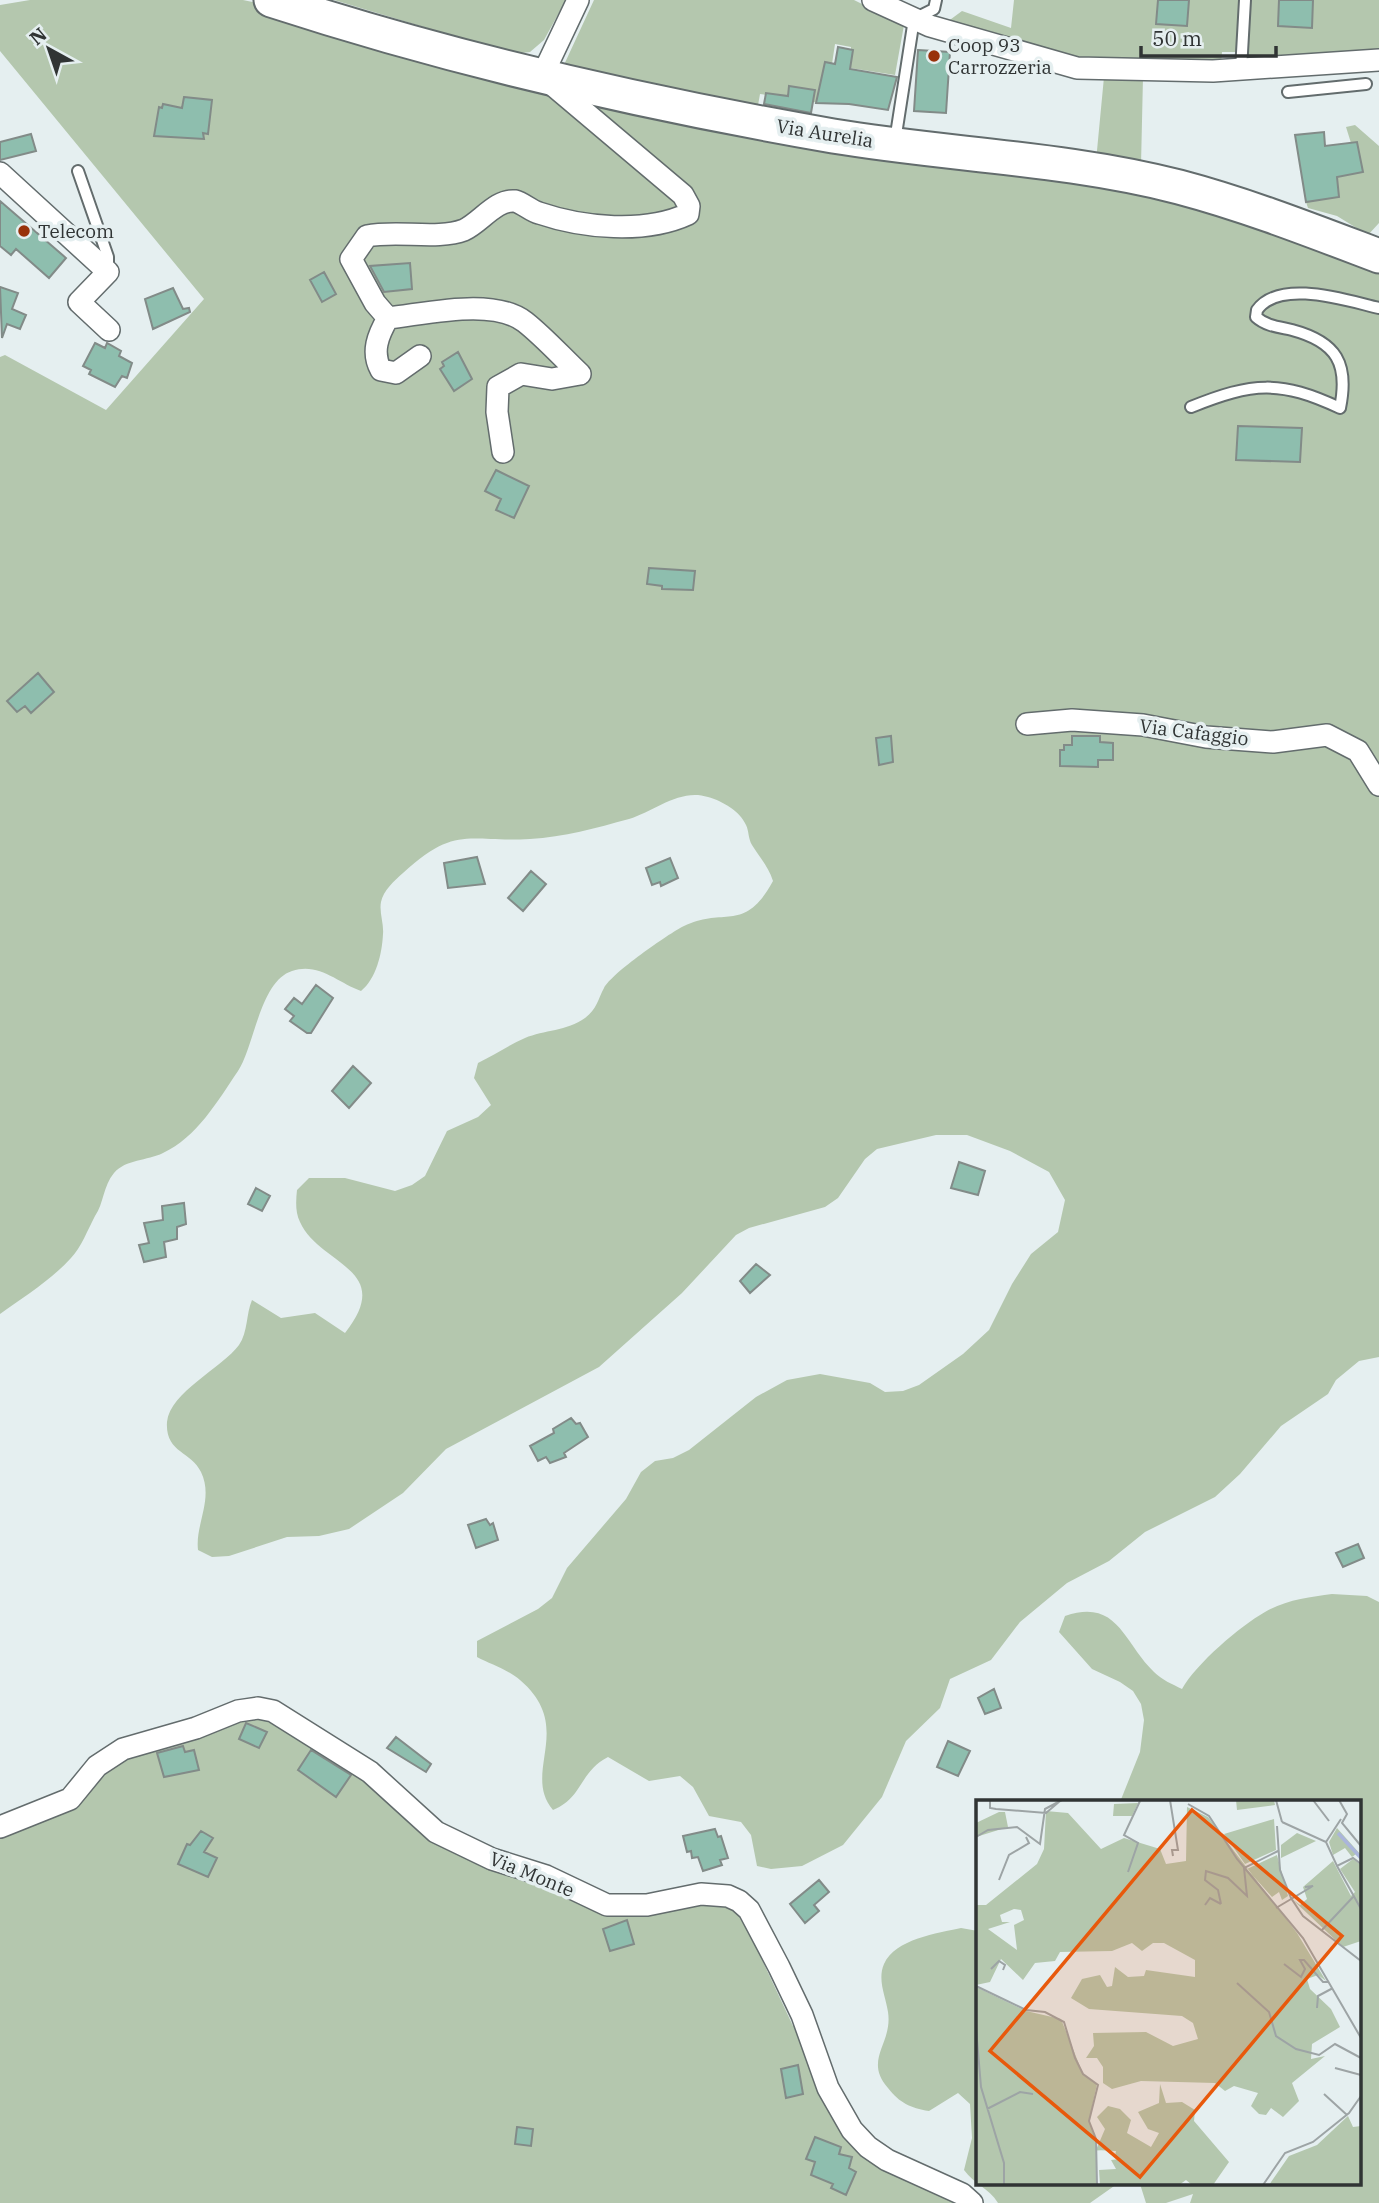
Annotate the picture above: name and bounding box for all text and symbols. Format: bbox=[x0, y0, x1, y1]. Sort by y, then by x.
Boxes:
north arrow bbox=[14, 14, 84, 84]
scale bar bbox=[1141, 14, 1276, 58]
text: N bbox=[25, 22, 52, 50]
text: 50 m bbox=[1152, 24, 1202, 52]
place label: Coop 93 Carrozzeria bbox=[948, 33, 1052, 79]
marker: Coop 93 Carrozzeria bbox=[926, 48, 942, 64]
street label: Via Aurelia bbox=[775, 113, 875, 153]
place label: Telecom bbox=[38, 219, 114, 243]
marker: Telecom bbox=[16, 223, 32, 239]
street label: Via Cafaggio bbox=[1138, 713, 1250, 751]
inset map bbox=[976, 1800, 1362, 2186]
street label: Via Monte bbox=[486, 1846, 578, 1902]

